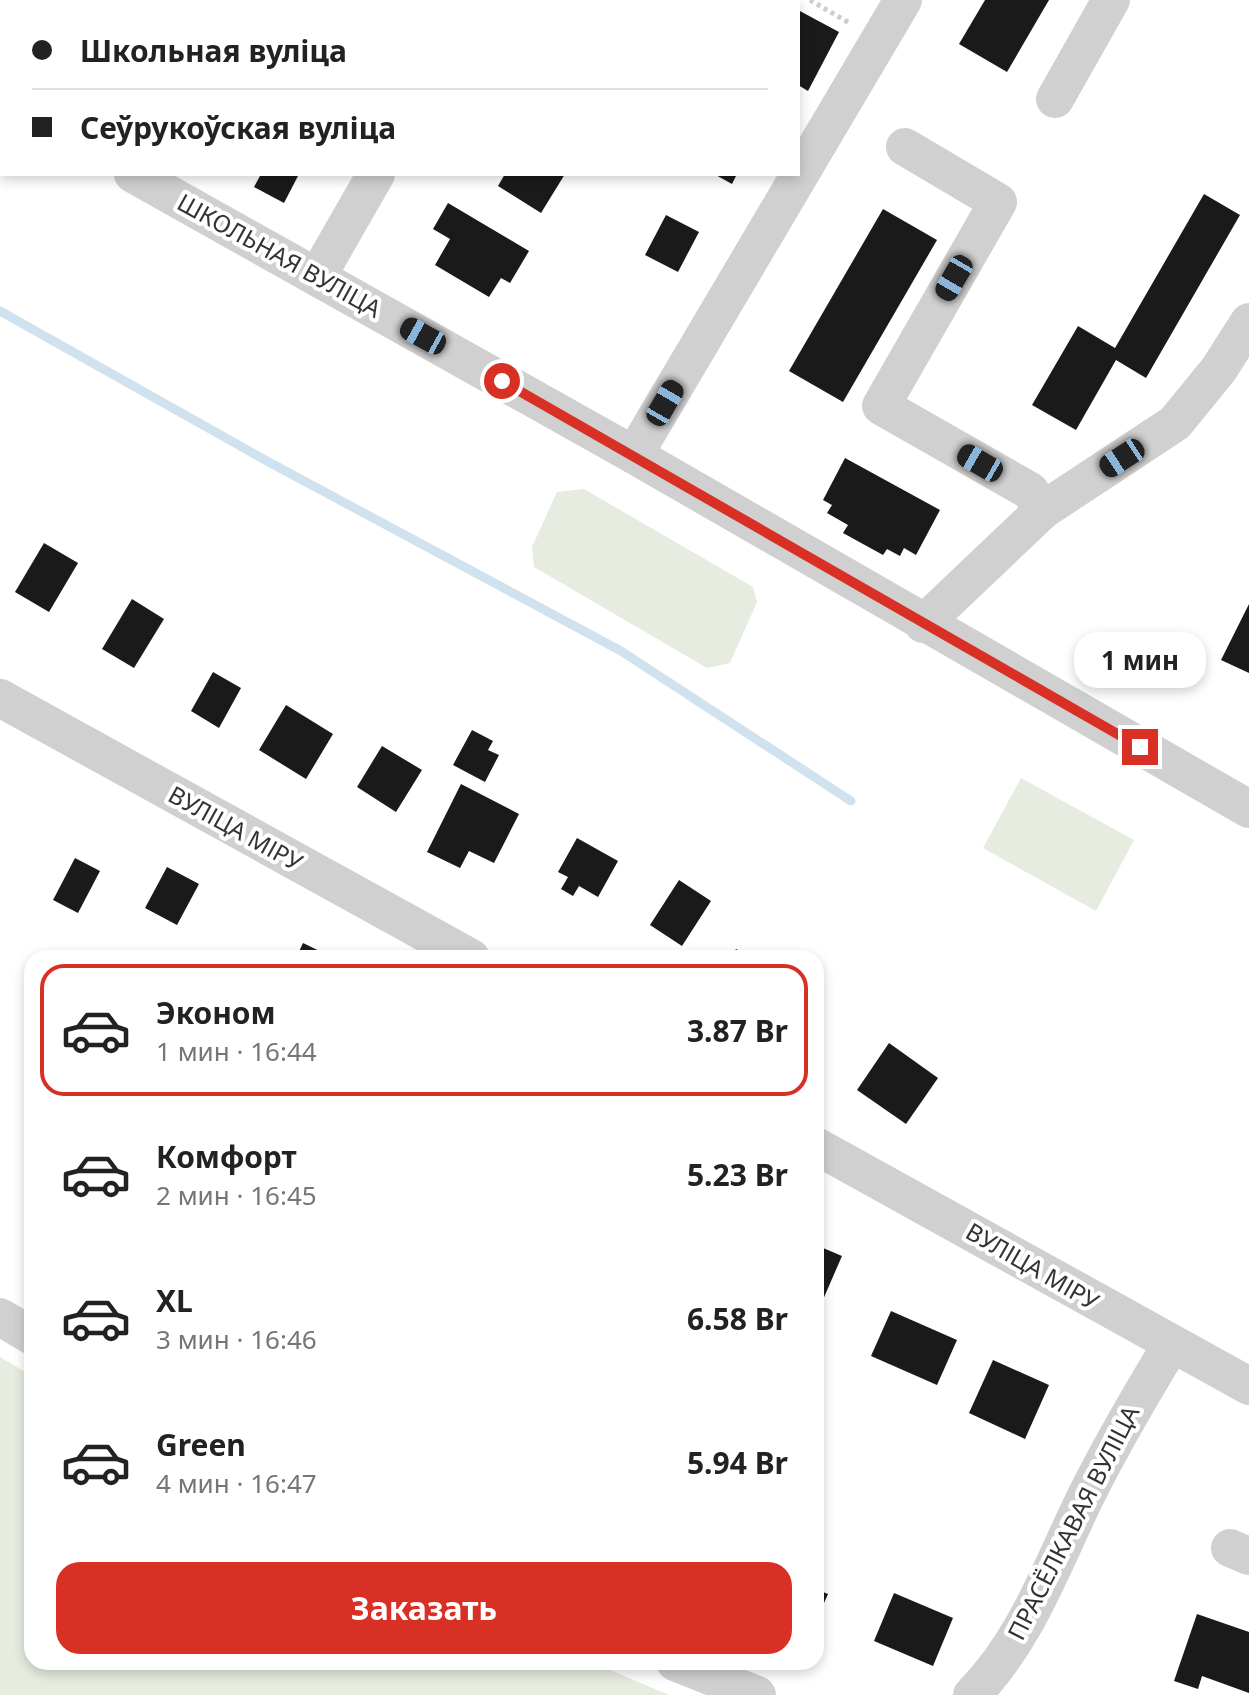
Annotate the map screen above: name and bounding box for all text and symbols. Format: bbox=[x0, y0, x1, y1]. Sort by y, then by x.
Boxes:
text: Школьная вуліца bbox=[80, 30, 347, 71]
text: Сеўрукоўская вуліца bbox=[80, 107, 396, 148]
street label: ШКОЛЬНАЯ ВУЛІЦА bbox=[172, 185, 388, 325]
car bbox=[932, 251, 976, 305]
car bbox=[396, 314, 450, 358]
route start bbox=[484, 363, 520, 399]
car bbox=[643, 376, 687, 430]
car bbox=[1095, 435, 1149, 481]
car bbox=[953, 441, 1007, 485]
callout: 1 мин bbox=[1074, 631, 1206, 687]
text: 1 мин bbox=[1101, 642, 1179, 678]
route end bbox=[1122, 729, 1158, 765]
street label: ВУЛІЦА МІРУ bbox=[163, 777, 309, 878]
text: Эконом bbox=[156, 992, 276, 1033]
icon: car bbox=[60, 994, 132, 1066]
text: 3.87 Br bbox=[687, 1010, 788, 1051]
text: 1 мин · 16:44 bbox=[156, 1033, 317, 1069]
text: Комфорт bbox=[156, 1136, 297, 1177]
icon: car bbox=[60, 1138, 132, 1210]
text: 5.23 Br bbox=[687, 1154, 788, 1195]
text: 2 мин · 16:45 bbox=[156, 1177, 317, 1213]
street label: ВУЛІЦА МІРУ bbox=[960, 1214, 1105, 1317]
text: XL bbox=[156, 1280, 193, 1321]
icon: car bbox=[60, 1282, 132, 1354]
text: 6.58 Br bbox=[687, 1298, 788, 1339]
text: 3 мин · 16:46 bbox=[156, 1321, 317, 1357]
street label: ПРАСЁЛКАВАЯ ВУЛІЦА bbox=[999, 1399, 1146, 1645]
text: Green bbox=[156, 1424, 246, 1465]
icon: car bbox=[60, 1426, 132, 1498]
text: 5.94 Br bbox=[687, 1442, 788, 1483]
text: 4 мин · 16:47 bbox=[156, 1465, 317, 1501]
button: Заказать bbox=[56, 1562, 792, 1654]

